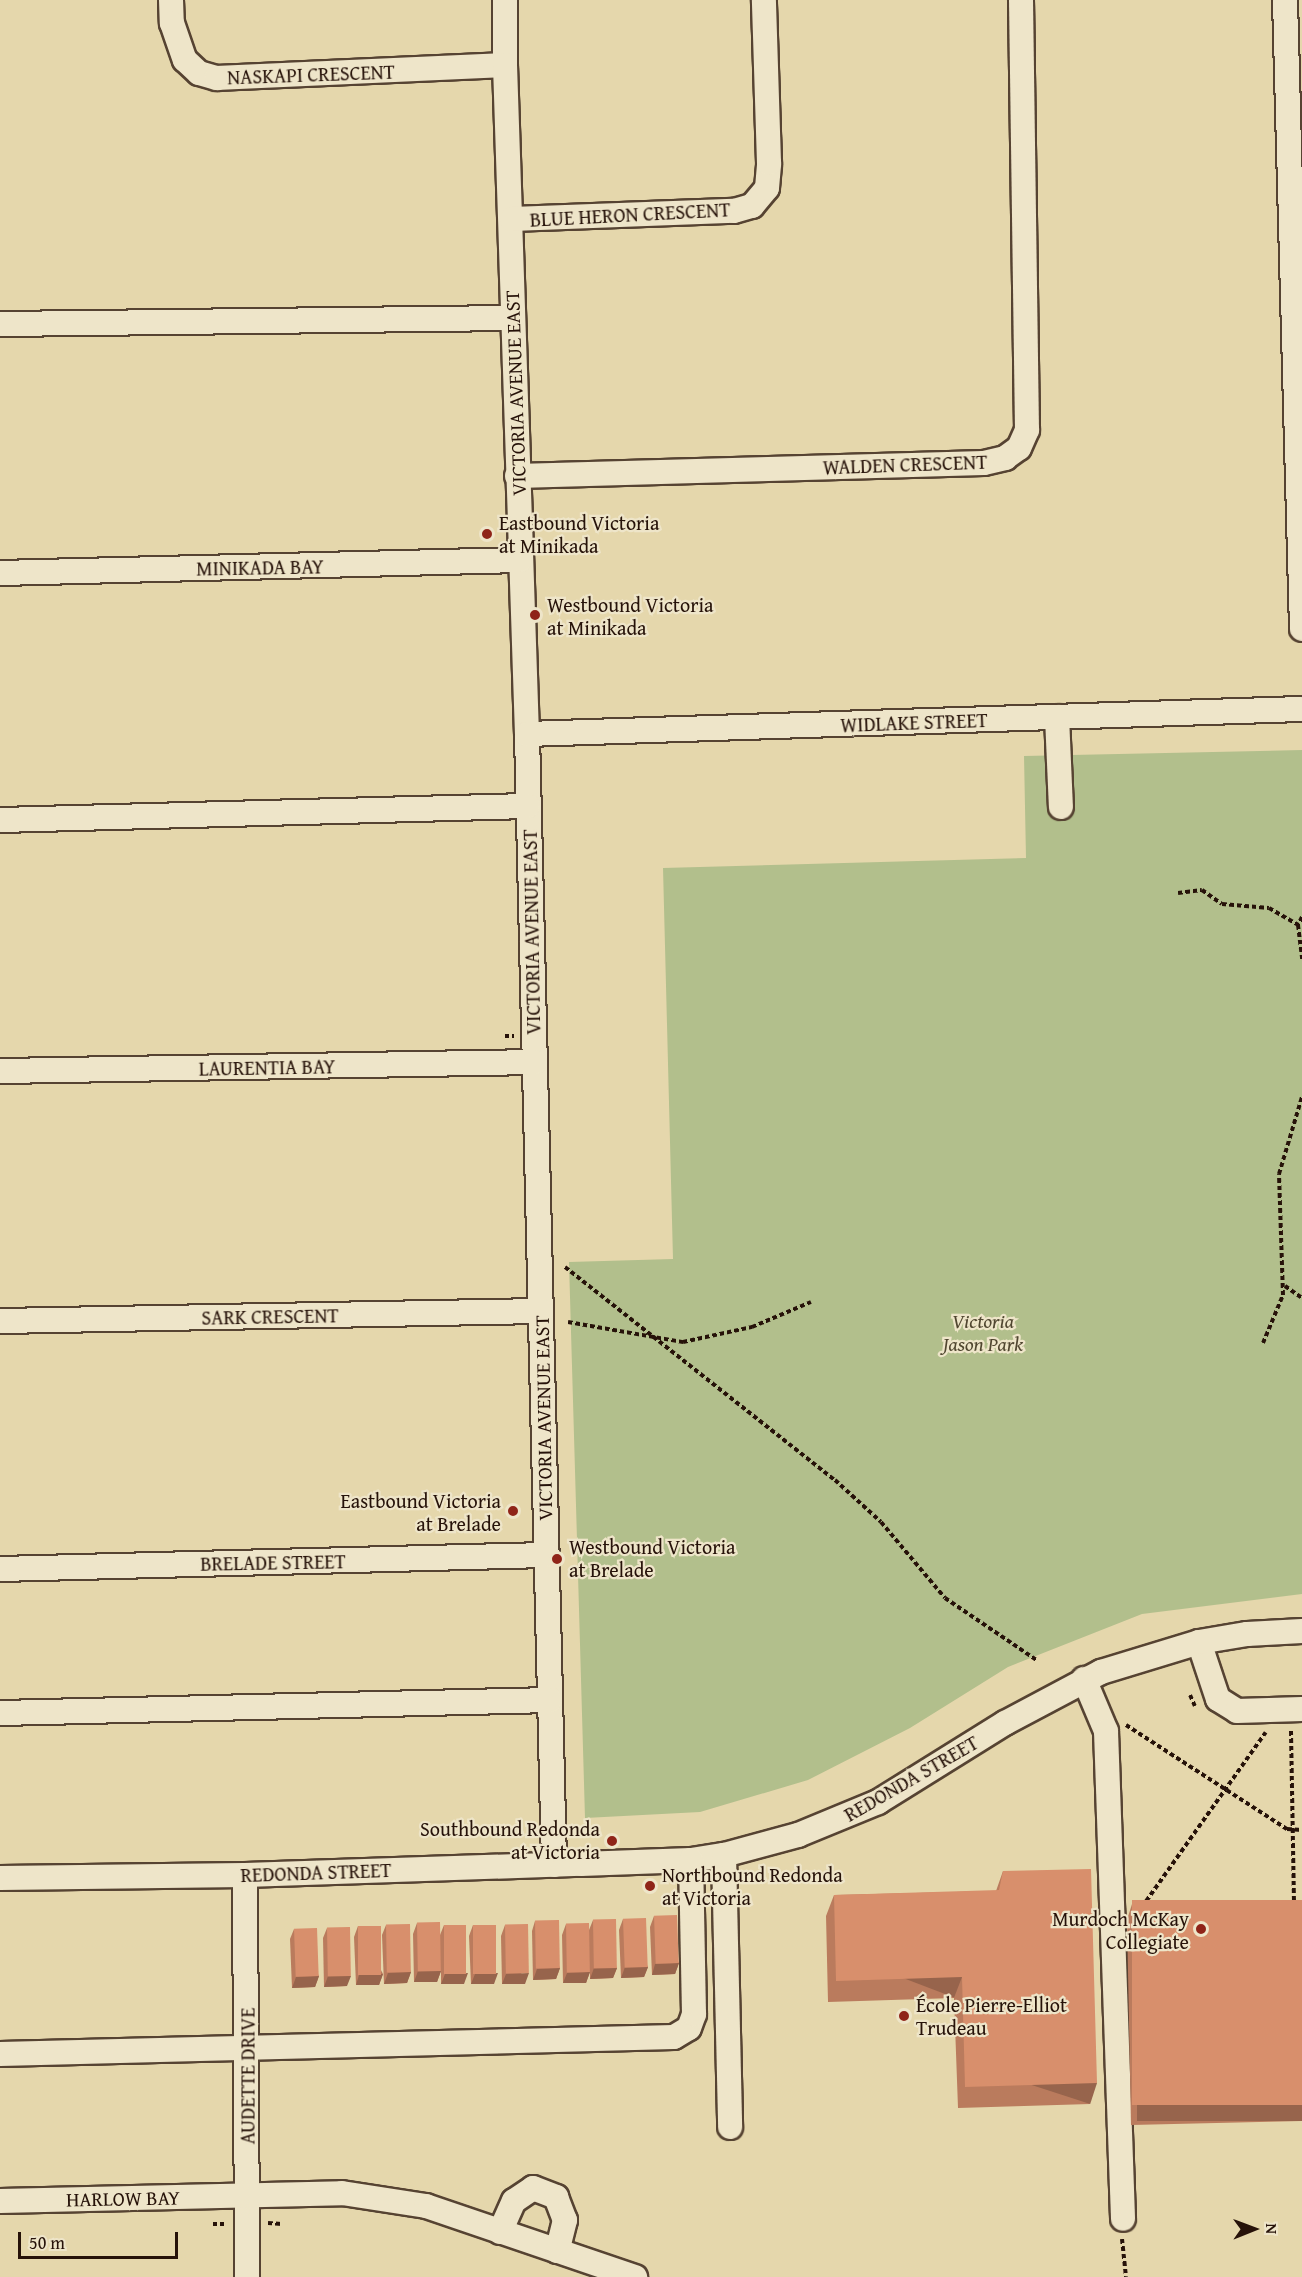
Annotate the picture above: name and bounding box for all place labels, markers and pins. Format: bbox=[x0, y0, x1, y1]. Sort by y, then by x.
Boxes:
place label: Eastbound Victoria at Minikada bbox=[499, 510, 659, 557]
marker: Eastbound Victoria at Minikada bbox=[480, 527, 494, 541]
place label: Westbound Victoria at Minikada bbox=[547, 592, 713, 639]
marker: Westbound Victoria at Minikada bbox=[528, 608, 542, 622]
place label: Eastbound Victoria at Brelade bbox=[341, 1488, 501, 1535]
marker: Eastbound Victoria at Brelade bbox=[506, 1504, 520, 1518]
place label: Westbound Victoria at Brelade bbox=[569, 1535, 735, 1582]
marker: Westbound Victoria at Brelade bbox=[550, 1552, 564, 1566]
place label: Southbound Redonda at Victoria bbox=[420, 1817, 600, 1864]
marker: Southbound Redonda at Victoria bbox=[605, 1834, 619, 1848]
place label: Northbound Redonda at Victoria bbox=[662, 1862, 843, 1909]
marker: Northbound Redonda at Victoria bbox=[643, 1879, 657, 1893]
place label: Murdoch McKay Collegiate bbox=[1052, 1906, 1189, 1953]
marker: Murdoch McKay Collegiate bbox=[1194, 1922, 1208, 1936]
place label: École Pierre-Elliot Trudeau bbox=[916, 1992, 1067, 2039]
marker: École Pierre-Elliot Trudeau bbox=[897, 2009, 911, 2023]

